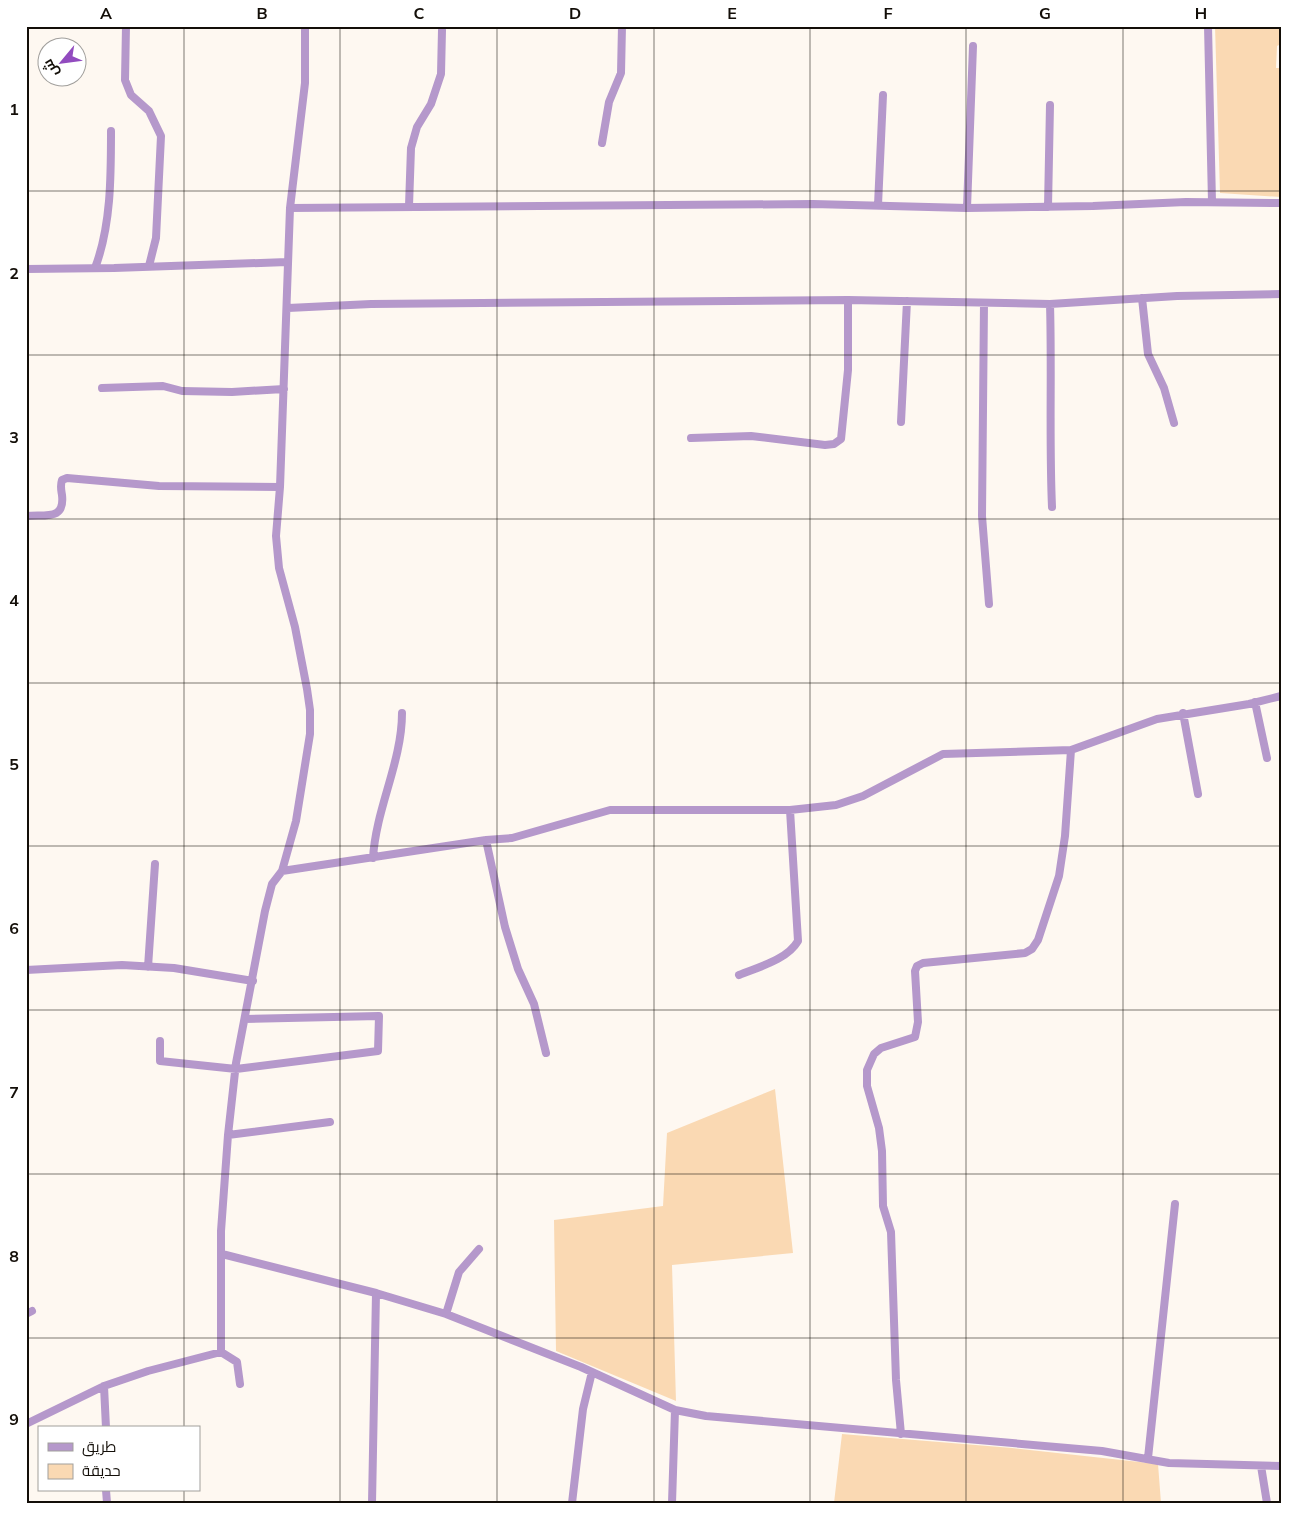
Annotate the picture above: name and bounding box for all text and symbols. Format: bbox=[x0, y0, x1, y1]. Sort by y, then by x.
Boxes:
text: A bbox=[100, 3, 112, 23]
text: B bbox=[256, 3, 268, 23]
text: C bbox=[414, 3, 425, 23]
text: D bbox=[569, 3, 581, 23]
text: E bbox=[727, 3, 737, 23]
text: F bbox=[883, 3, 893, 23]
text: G bbox=[1039, 3, 1051, 23]
text: H bbox=[1195, 3, 1207, 23]
north arrow bbox=[38, 38, 88, 88]
text: ش bbox=[38, 56, 63, 81]
text: 1 bbox=[9, 99, 19, 119]
text: 2 bbox=[9, 263, 19, 283]
text: 3 bbox=[9, 427, 19, 447]
text: 4 bbox=[9, 590, 19, 610]
text: 5 bbox=[9, 754, 19, 774]
text: 6 bbox=[9, 918, 19, 938]
text: 7 bbox=[9, 1082, 19, 1102]
text: 8 bbox=[9, 1246, 19, 1266]
text: 9 bbox=[9, 1409, 19, 1429]
legend bbox=[38, 1426, 200, 1492]
text: طريق bbox=[82, 1437, 116, 1457]
text: حديقة bbox=[82, 1461, 121, 1480]

